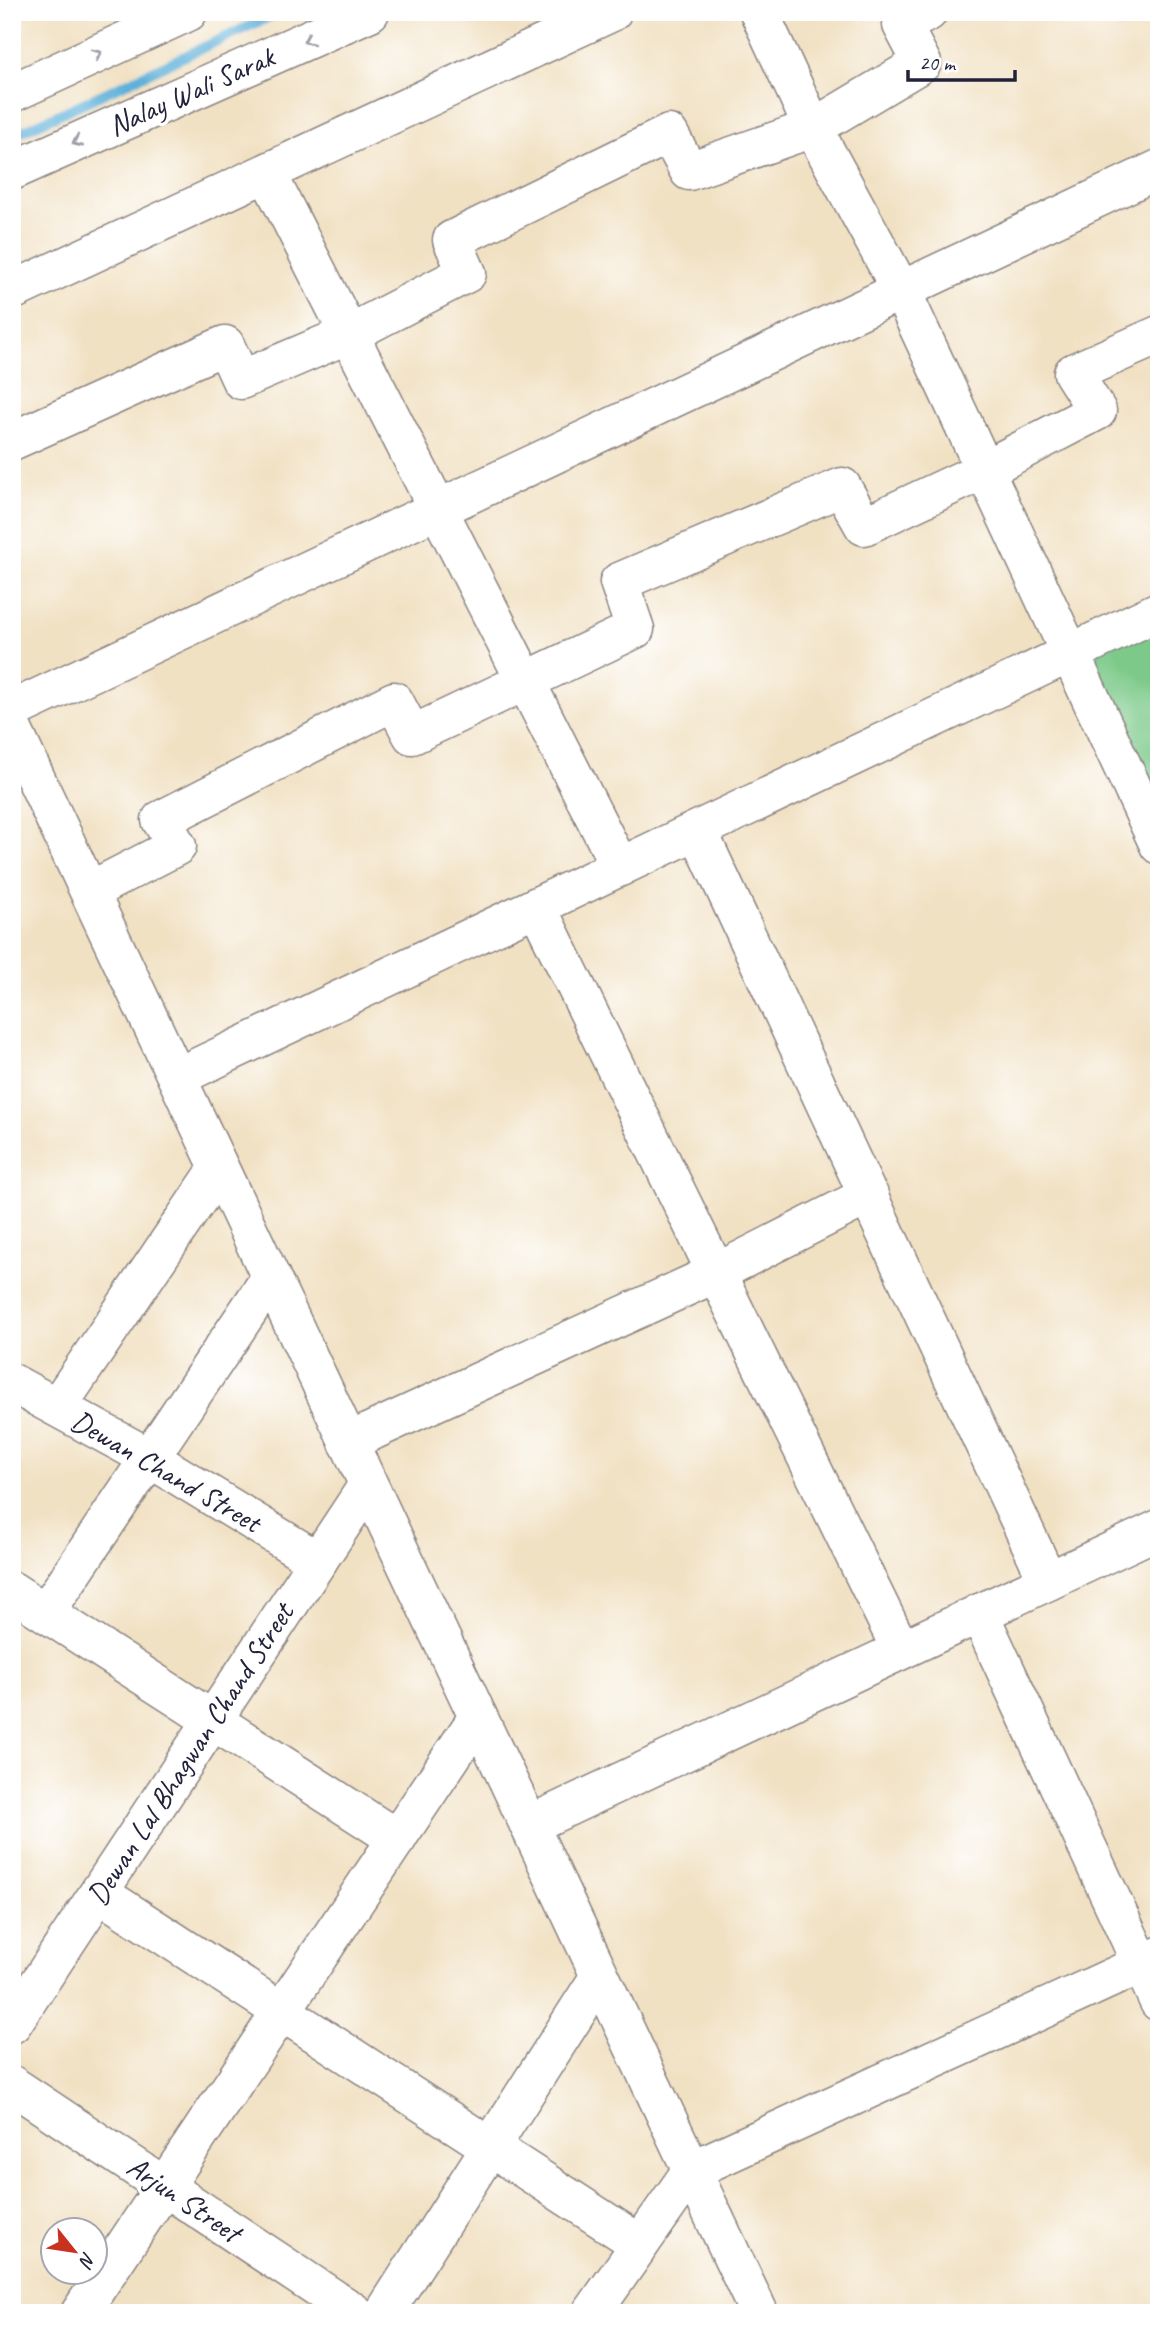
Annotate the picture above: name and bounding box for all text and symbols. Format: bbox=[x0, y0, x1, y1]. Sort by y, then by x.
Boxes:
one-way arrow bbox=[302, 32, 315, 46]
street label: Nalay Wali Sarak bbox=[102, 37, 282, 144]
scale bar bbox=[908, 38, 1015, 82]
one-way arrow bbox=[89, 49, 102, 63]
text: 20 m bbox=[919, 50, 957, 76]
one-way arrow bbox=[72, 134, 84, 148]
street label: Dewan Chand Street bbox=[64, 1401, 270, 1542]
street label: Dewan Lal Bhagwan Chand Street bbox=[78, 1594, 303, 1912]
street label: Arjun Street bbox=[120, 2147, 251, 2253]
north arrow bbox=[38, 2216, 108, 2286]
text: N bbox=[73, 2248, 101, 2273]

